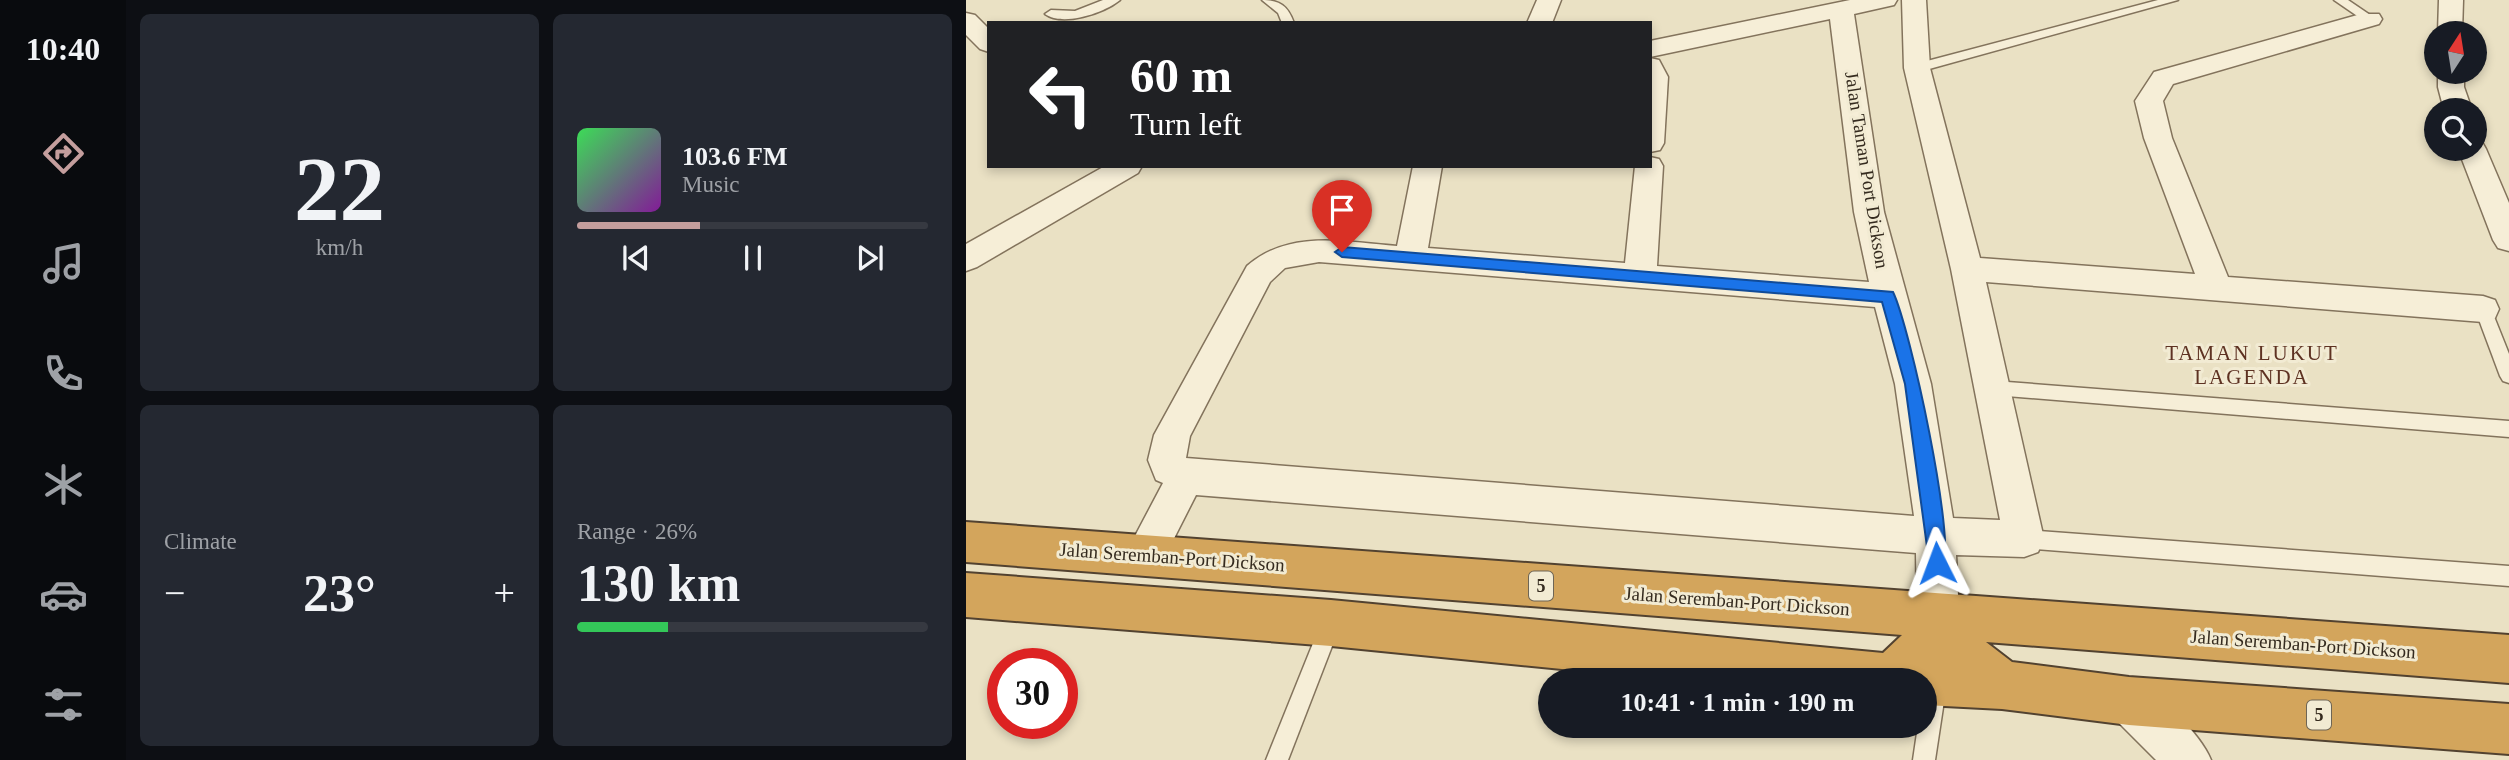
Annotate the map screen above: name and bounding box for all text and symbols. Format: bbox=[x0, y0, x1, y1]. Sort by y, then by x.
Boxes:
north arrow bbox=[2424, 21, 2487, 84]
map controls bbox=[2424, 21, 2487, 161]
text: 10:40 bbox=[26, 31, 100, 67]
text: 60 m bbox=[1130, 48, 1232, 103]
icon: left bbox=[1015, 49, 1106, 140]
street label: Jalan Taman Port Dickson bbox=[1841, 70, 1893, 271]
button: search bbox=[2424, 98, 2487, 161]
text: Turn left bbox=[1130, 106, 1242, 142]
icon: directions bbox=[39, 129, 88, 178]
text: 22 bbox=[294, 139, 385, 240]
text: 103.6 FM bbox=[682, 142, 787, 171]
text: Music bbox=[682, 172, 740, 197]
pin bbox=[1312, 180, 1372, 252]
icon: arrive bbox=[1323, 191, 1361, 229]
text: km/h bbox=[316, 235, 363, 260]
icon: music bbox=[39, 239, 88, 288]
icon: previous bbox=[617, 239, 655, 277]
icon: pause bbox=[734, 239, 772, 277]
icon: next bbox=[851, 239, 889, 277]
district label: TAMAN LUKUT LAGENDA bbox=[2165, 341, 2339, 389]
icon: phone bbox=[39, 349, 88, 398]
icon: climate bbox=[39, 460, 88, 509]
text: Range · 26% bbox=[577, 519, 697, 544]
position arrow bbox=[1900, 526, 1974, 600]
text: Climate bbox=[164, 529, 237, 554]
street label: Jalan Seremban-Port Dickson bbox=[1059, 539, 1286, 575]
text: 130 km bbox=[577, 555, 740, 612]
text: 23° bbox=[303, 565, 376, 622]
icon: car bbox=[39, 570, 88, 619]
text: − bbox=[164, 572, 185, 614]
text: + bbox=[494, 572, 515, 614]
road number: 5 bbox=[1529, 572, 1553, 600]
street label: Jalan Seremban-Port Dickson bbox=[1624, 583, 1851, 619]
street label: Jalan Seremban-Port Dickson bbox=[2190, 626, 2417, 662]
speed limit sign: 30 bbox=[987, 648, 1078, 739]
icon: filters bbox=[39, 680, 88, 729]
text: 10:41 · 1 min · 190 m bbox=[1621, 688, 1855, 717]
road number: 5 bbox=[2307, 700, 2331, 730]

